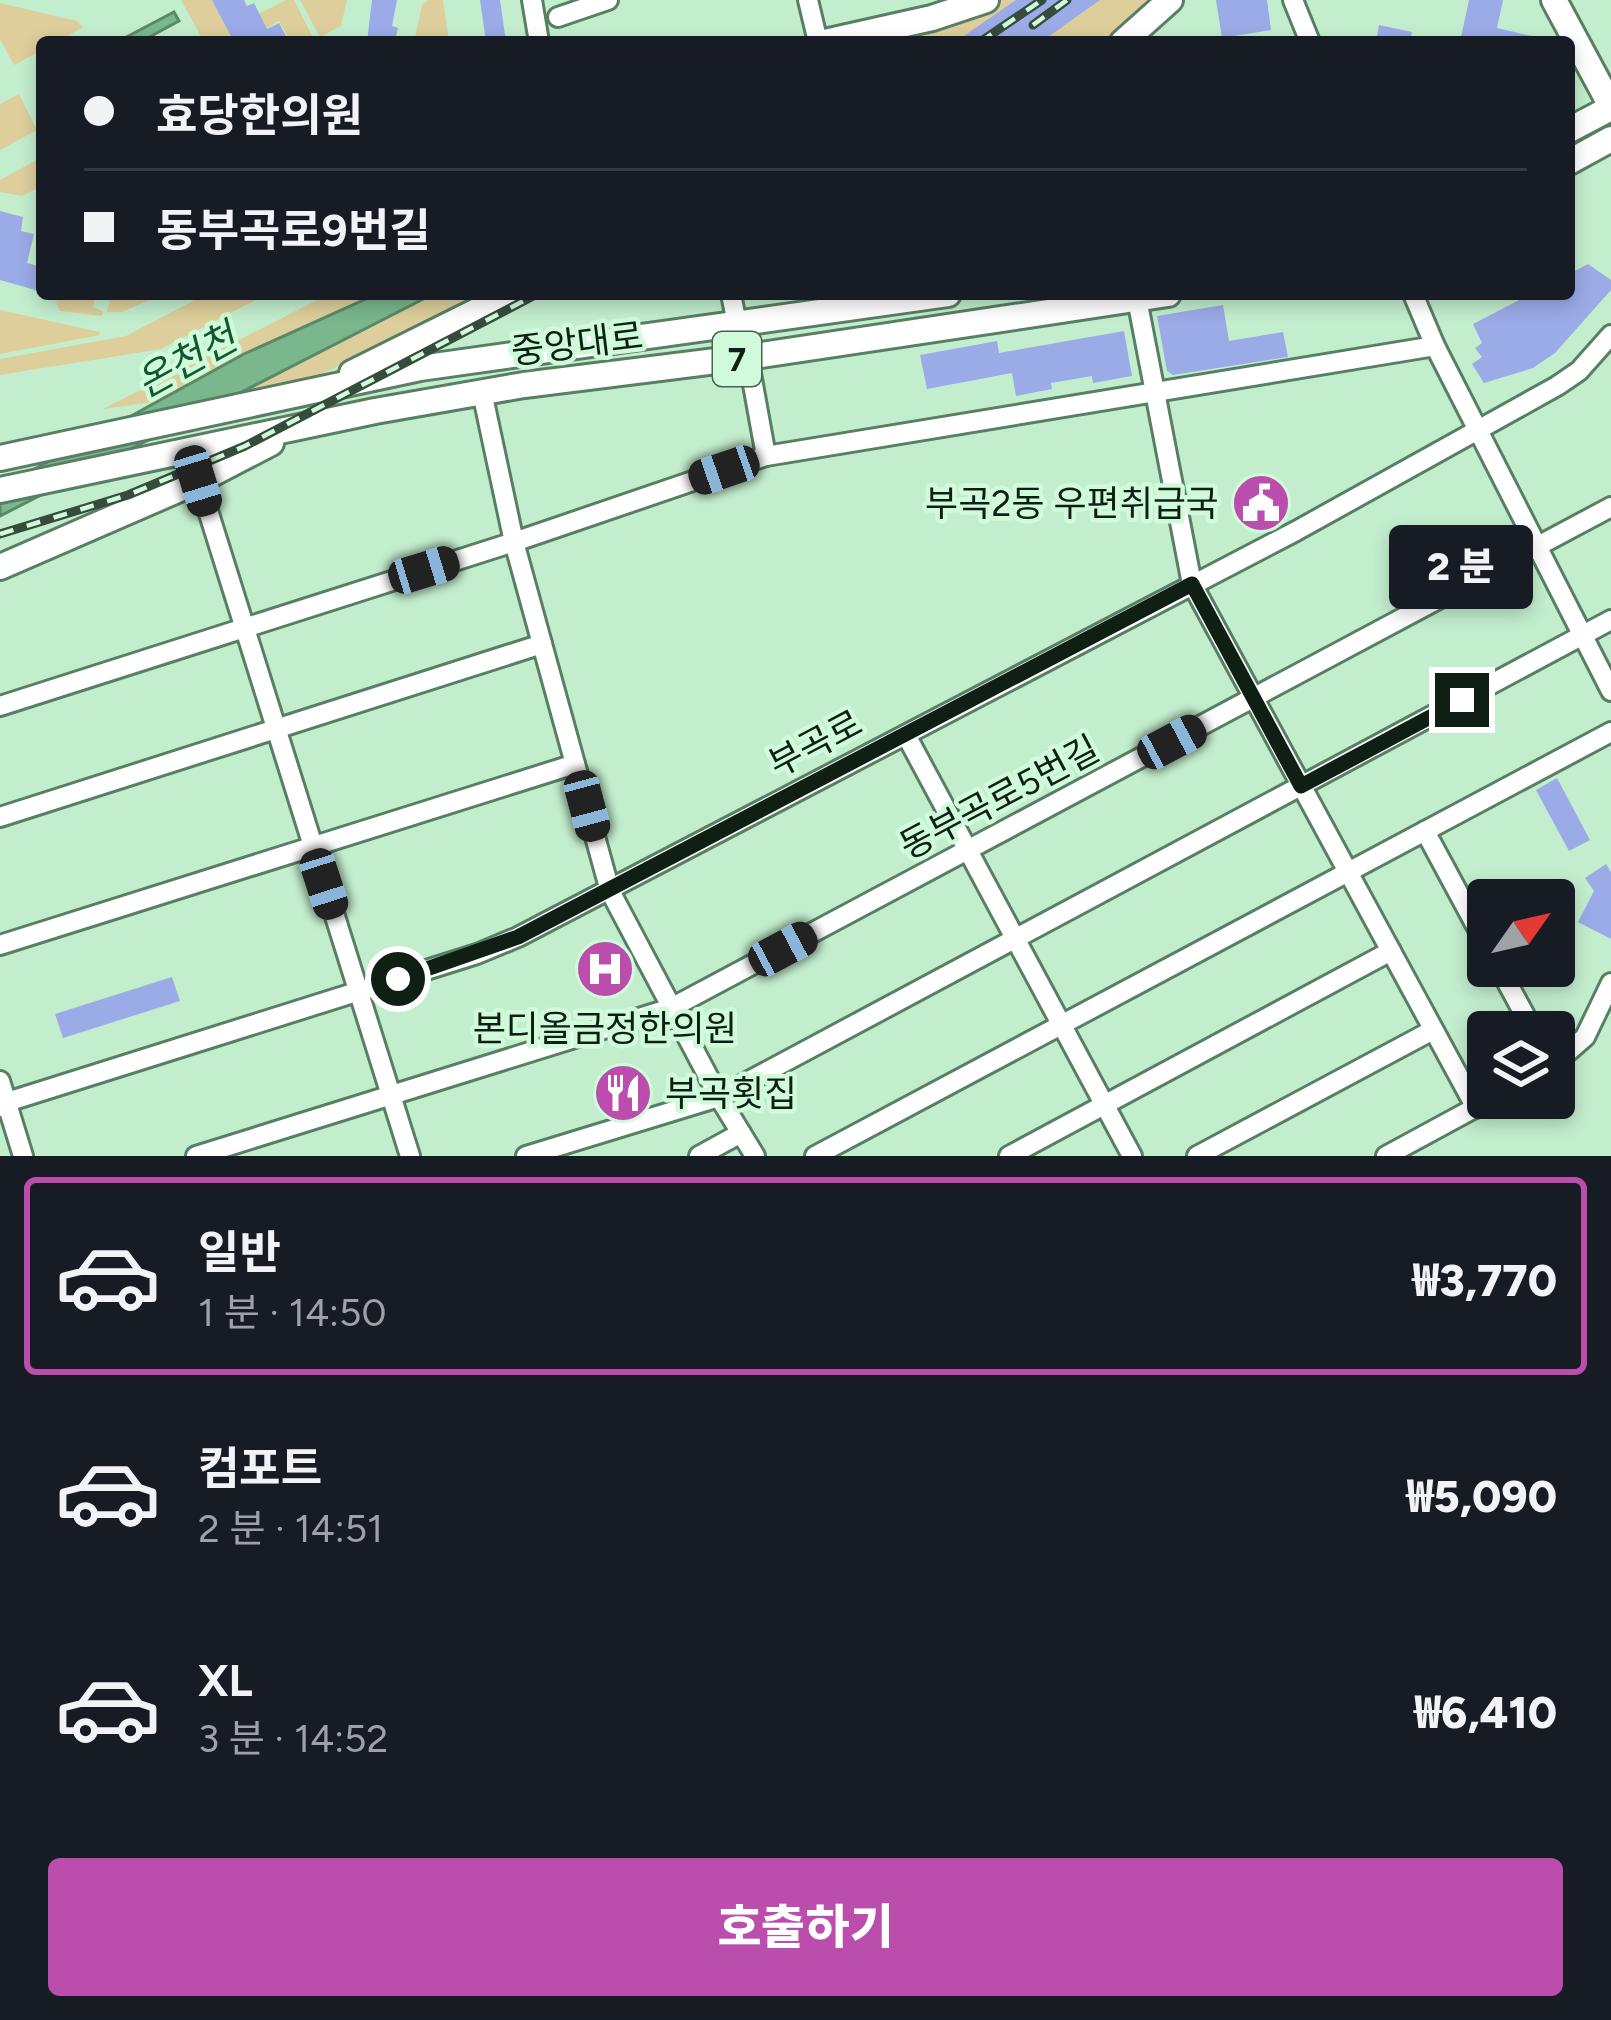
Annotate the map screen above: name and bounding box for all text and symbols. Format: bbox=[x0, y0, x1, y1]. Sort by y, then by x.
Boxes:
text: 효당한의원 bbox=[156, 88, 363, 142]
text: 동부곡로9번길 bbox=[156, 203, 431, 257]
water label: 온천천 bbox=[128, 312, 248, 407]
street label: 중앙대로 bbox=[509, 314, 645, 373]
road number: 7 bbox=[713, 332, 761, 386]
car bbox=[170, 441, 226, 521]
car bbox=[684, 441, 764, 499]
public building icon: 부곡2동 우편취급국 bbox=[1230, 472, 1292, 534]
place label: 부곡2동 우편취급국 bbox=[925, 482, 1219, 525]
callout: 2 분 bbox=[1390, 526, 1534, 610]
car bbox=[384, 542, 464, 598]
text: 2 분 bbox=[1427, 543, 1495, 590]
route end bbox=[1435, 673, 1489, 727]
street label: 부곡로 bbox=[761, 701, 869, 786]
car bbox=[1132, 709, 1212, 775]
street label: 동부곡로5번길 bbox=[892, 727, 1106, 868]
car bbox=[560, 767, 614, 845]
car bbox=[296, 844, 352, 924]
north arrow bbox=[1467, 879, 1575, 987]
map controls bbox=[1467, 879, 1575, 1119]
car bbox=[743, 916, 823, 982]
hospital icon: 본디올금정한의원 bbox=[574, 938, 636, 1000]
route start bbox=[371, 952, 425, 1006]
place label: 본디올금정한의원 bbox=[473, 1007, 737, 1050]
button: layers bbox=[1467, 1011, 1575, 1119]
restaurant icon: 부곡횟집 bbox=[592, 1062, 654, 1124]
place label: 부곡횟집 bbox=[665, 1072, 797, 1115]
icon: car bbox=[54, 1222, 162, 1330]
text: 일반 bbox=[198, 1225, 281, 1279]
text: ₩3,770 bbox=[1412, 1253, 1557, 1307]
text: 1 분 · 14:50 bbox=[198, 1289, 386, 1336]
icon: car bbox=[54, 1438, 162, 1546]
text: 컴포트 bbox=[198, 1441, 322, 1495]
text: ₩5,090 bbox=[1406, 1469, 1557, 1523]
text: 2 분 · 14:51 bbox=[198, 1505, 383, 1552]
text: XL bbox=[198, 1653, 253, 1707]
icon: car bbox=[54, 1654, 162, 1762]
text: ₩6,410 bbox=[1414, 1685, 1557, 1739]
text: 3 분 · 14:52 bbox=[198, 1715, 388, 1762]
button: 호출하기 bbox=[48, 1858, 1563, 1996]

